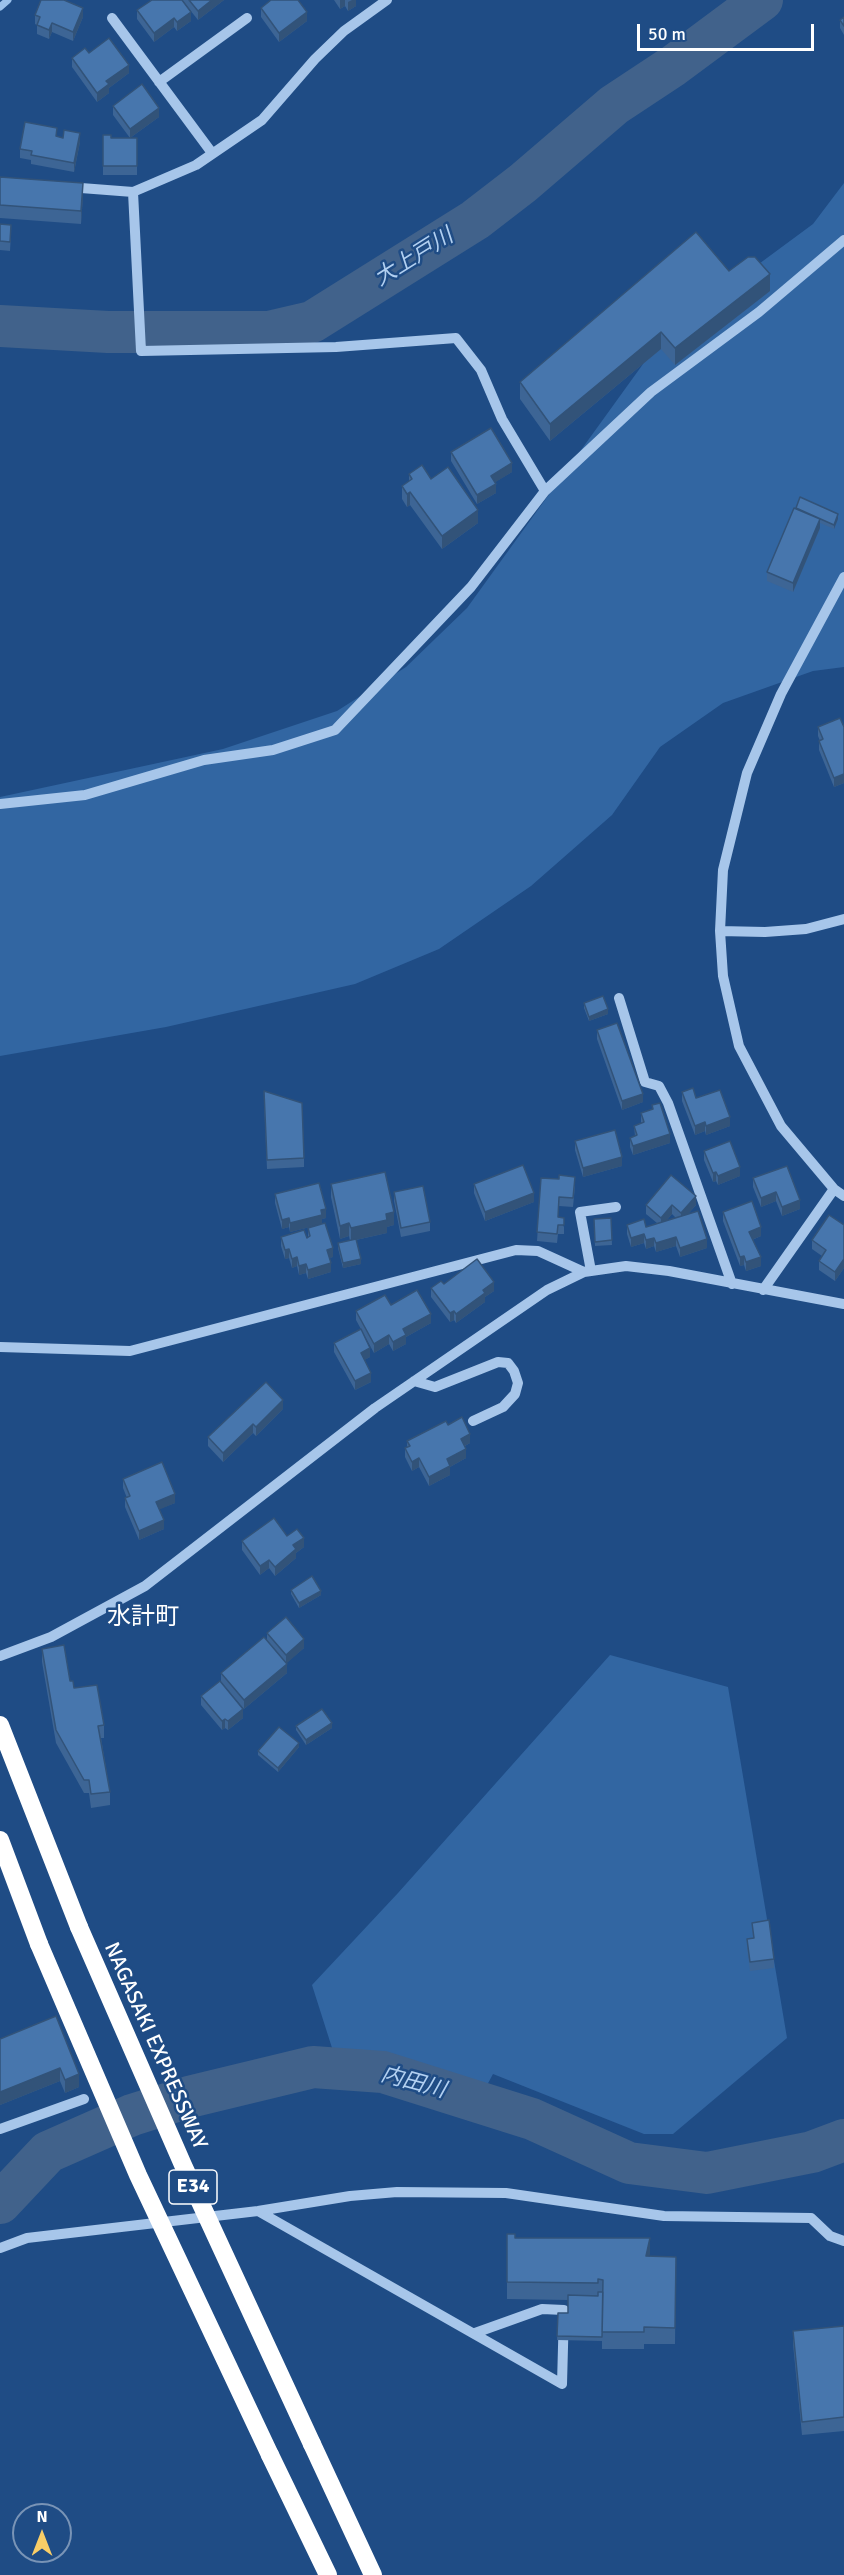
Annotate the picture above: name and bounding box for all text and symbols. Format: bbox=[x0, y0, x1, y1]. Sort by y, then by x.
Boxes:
scale bar bbox=[640, 12, 817, 50]
text: 50 m bbox=[648, 23, 686, 45]
water label: 大上戸川 bbox=[370, 223, 458, 293]
district label: 水計町 bbox=[107, 1604, 179, 1632]
street label: NAGASAKI EXPRESSWAY bbox=[98, 1939, 212, 2153]
water label: 内田川 bbox=[378, 2062, 448, 2104]
road number: E34 bbox=[169, 2170, 217, 2204]
north arrow bbox=[12, 2503, 72, 2563]
text: N bbox=[36, 2507, 48, 2527]

